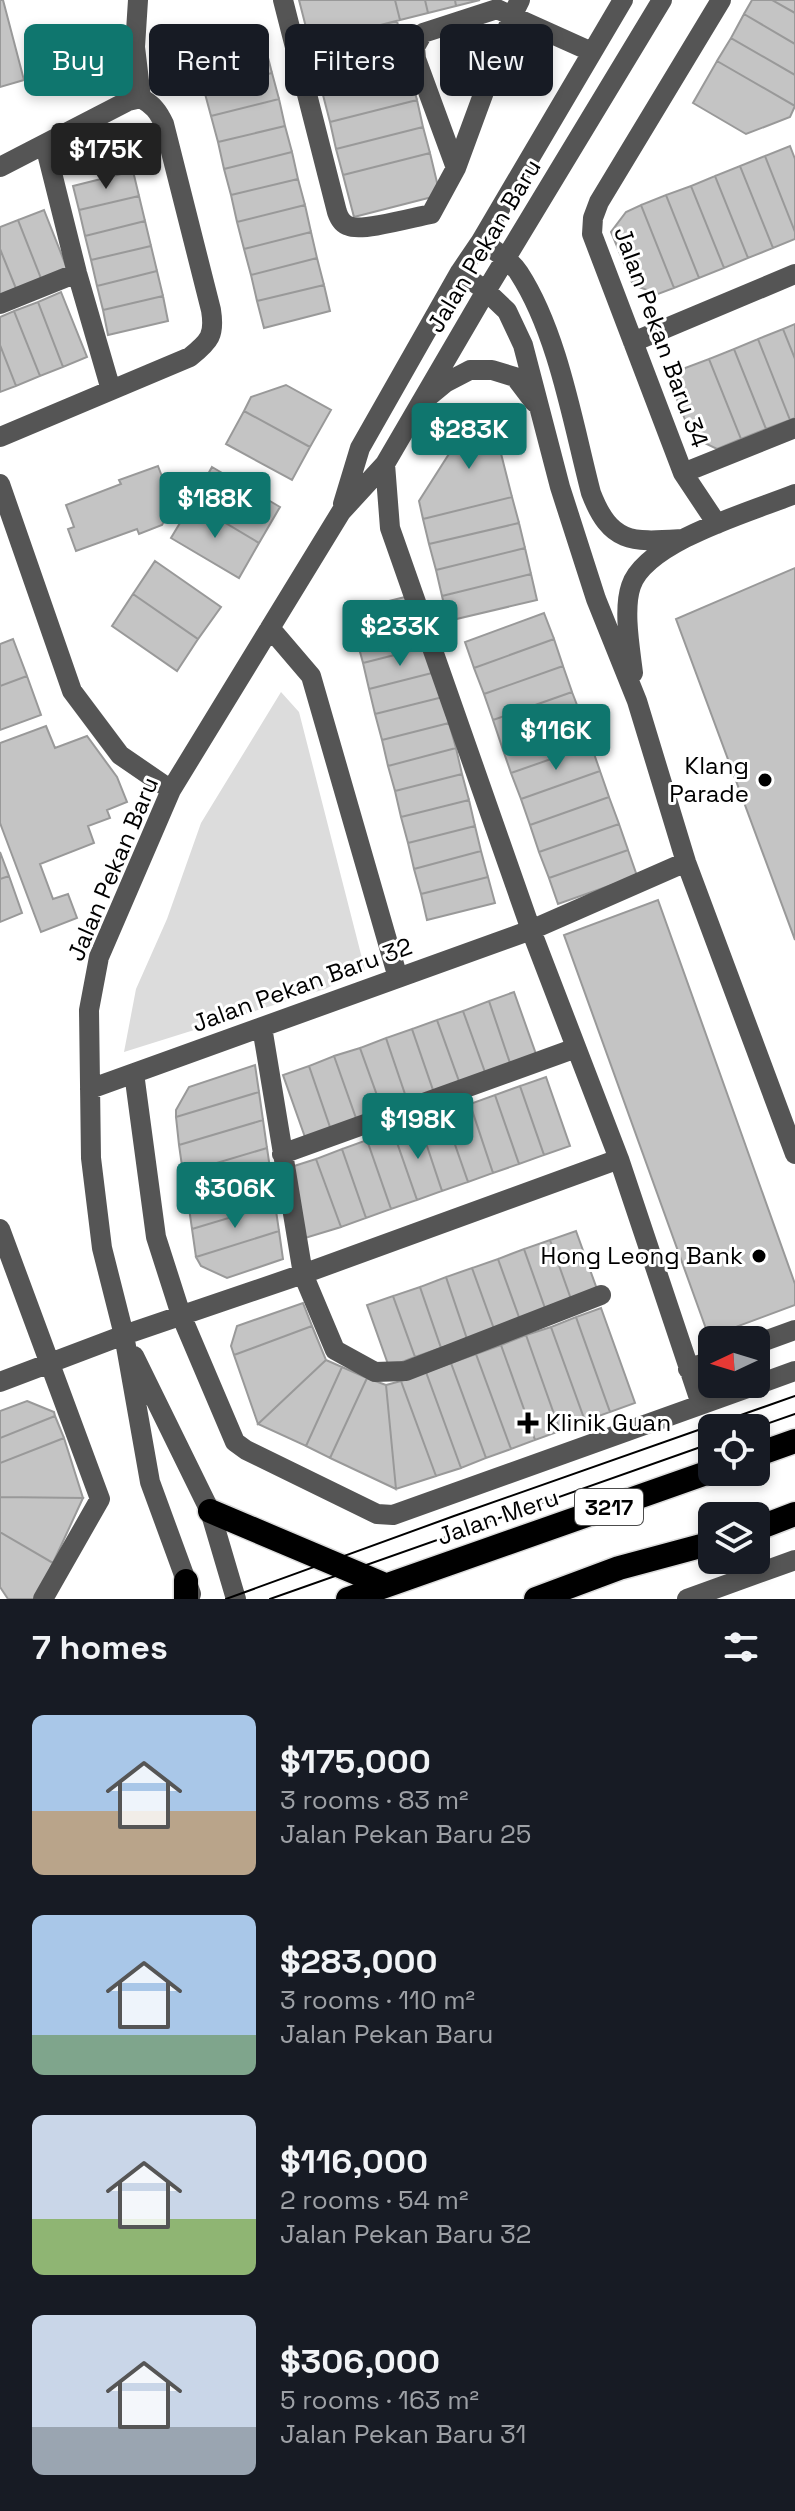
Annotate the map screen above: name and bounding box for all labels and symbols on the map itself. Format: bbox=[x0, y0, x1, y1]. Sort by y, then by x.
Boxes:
pin: $175K bbox=[50, 123, 162, 191]
street label: Jalan Pekan Baru bbox=[420, 153, 548, 338]
street label: Jalan Pekan Baru 34 bbox=[607, 222, 716, 451]
pin: $283K bbox=[413, 403, 525, 471]
pin: $188K bbox=[159, 472, 271, 540]
pin: $233K bbox=[344, 600, 456, 668]
pin: $116K bbox=[500, 704, 612, 772]
place label: Klang Parade bbox=[669, 750, 749, 809]
marker: Klang Parade bbox=[756, 771, 774, 789]
street label: Jalan Pekan Baru bbox=[60, 772, 165, 966]
street label: Jalan Pekan Baru 32 bbox=[187, 930, 416, 1039]
pin: $198K bbox=[362, 1093, 474, 1161]
pin: $306K bbox=[179, 1162, 291, 1230]
place label: Hong Leong Bank bbox=[541, 1240, 743, 1271]
marker: Hong Leong Bank bbox=[750, 1247, 768, 1265]
north arrow bbox=[698, 1326, 770, 1398]
place label: Klinik Guan bbox=[546, 1407, 671, 1438]
marker: Klinik Guan bbox=[517, 1412, 539, 1434]
street label: Jalan Meru bbox=[433, 1481, 563, 1552]
road number: 3217 bbox=[575, 1489, 643, 1525]

